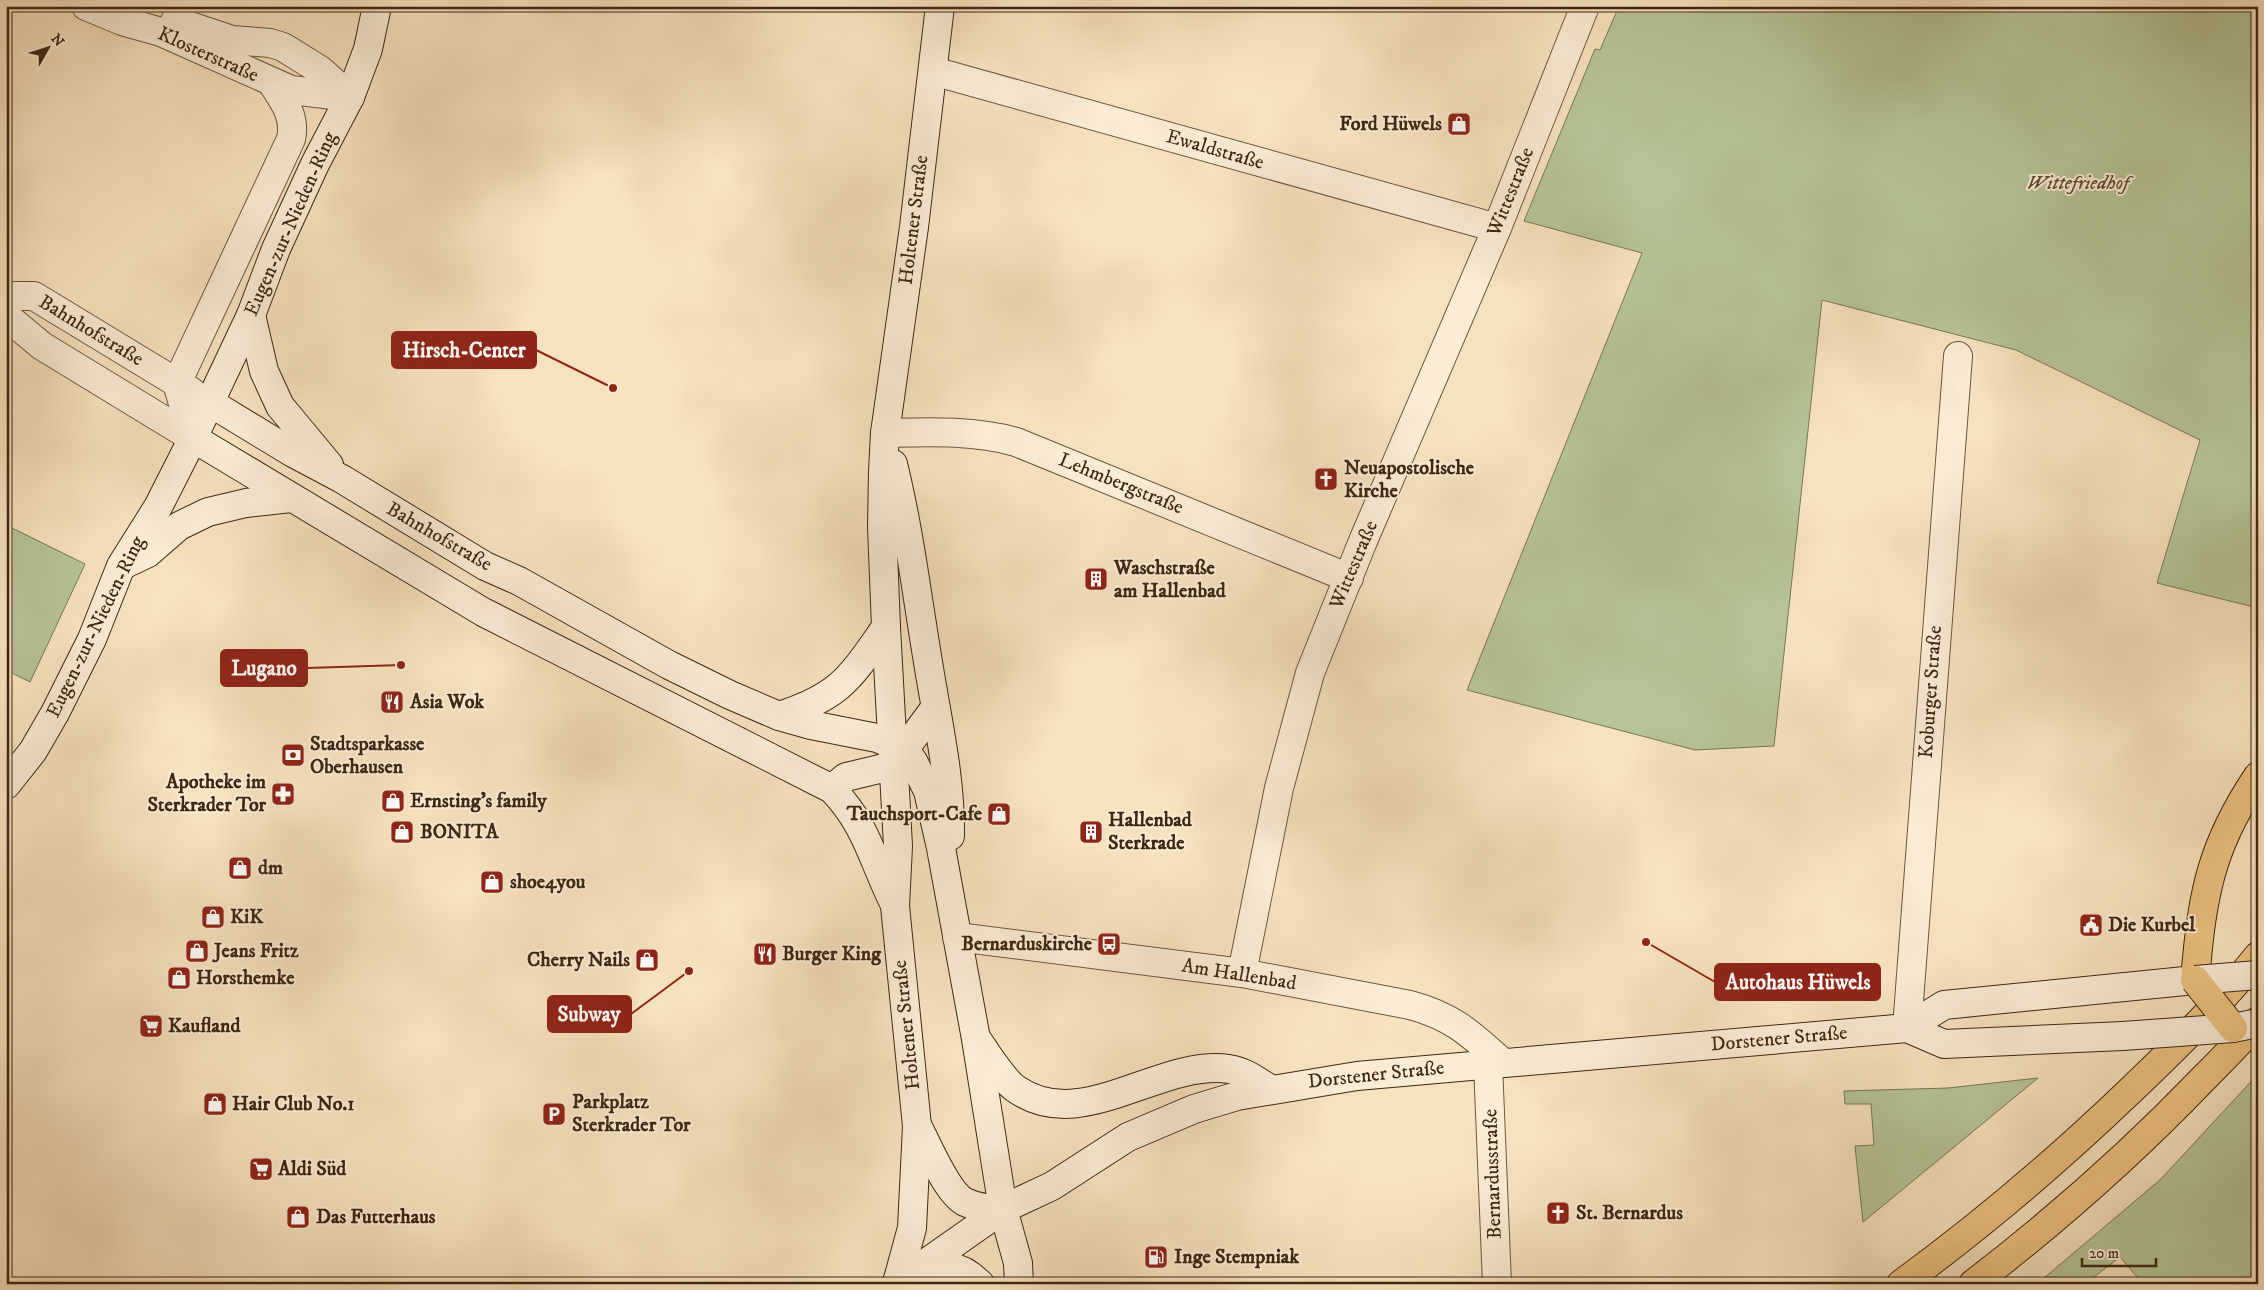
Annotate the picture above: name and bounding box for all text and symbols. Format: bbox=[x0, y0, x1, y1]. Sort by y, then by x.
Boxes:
north arrow bbox=[22, 22, 72, 72]
street label: Klosterstraße bbox=[154, 22, 262, 88]
text: N bbox=[47, 30, 68, 51]
shop icon: Ford Hüwels bbox=[1446, 111, 1472, 137]
place label: Ford Hüwels bbox=[1339, 112, 1442, 137]
street label: Ewaldstraße bbox=[1163, 124, 1267, 176]
street label: Eugen-zur-Nieden-Ring bbox=[239, 128, 343, 320]
street label: Wittestraße bbox=[1481, 144, 1540, 241]
street label: Holtener Straße bbox=[894, 154, 934, 286]
park label: Wittefriedhof bbox=[2027, 171, 2134, 196]
street label: Bahnhofstraße bbox=[34, 290, 148, 372]
callout: Hirsch-Center bbox=[392, 332, 536, 368]
text: Hirsch-Center bbox=[402, 338, 527, 364]
street label: Lehmbergstraße bbox=[1055, 448, 1187, 520]
place label: Neuapostolische Kirche bbox=[1344, 456, 1475, 504]
church icon: Neuapostolische Kirche bbox=[1313, 466, 1339, 492]
street label: Bahnhofstraße bbox=[382, 497, 496, 577]
street label: Wittestraße bbox=[1324, 517, 1384, 614]
street label: Eugen-zur-Nieden-Ring bbox=[41, 532, 151, 722]
place label: Waschstraße am Hallenbad bbox=[1113, 556, 1227, 604]
building icon: Waschstraße am Hallenbad bbox=[1083, 566, 1109, 592]
street label: Koburger Straße bbox=[1914, 625, 1948, 759]
callout: Lugano bbox=[221, 650, 307, 686]
text: Lugano bbox=[231, 656, 297, 682]
restaurant icon: Asia Wok bbox=[379, 689, 405, 715]
place label: Asia Wok bbox=[409, 690, 485, 715]
place label: Stadtsparkasse Oberhausen bbox=[310, 732, 425, 780]
bank icon: Stadtsparkasse Oberhausen bbox=[280, 742, 306, 768]
place label: Apotheke im Sterkrader Tor bbox=[148, 770, 267, 818]
pharmacy icon: Apotheke im Sterkrader Tor bbox=[270, 781, 296, 807]
shop icon: Ernsting's family bbox=[380, 788, 406, 814]
place label: Ernsting's family bbox=[410, 789, 547, 814]
shop icon: Tauchsport-Cafe bbox=[986, 801, 1012, 827]
place label: Tauchsport-Cafe bbox=[846, 802, 983, 827]
place label: Hallenbad Sterkrade bbox=[1108, 808, 1193, 856]
shop icon: BONITA bbox=[389, 819, 415, 845]
building icon: Hallenbad Sterkrade bbox=[1078, 819, 1104, 845]
place label: BONITA bbox=[420, 820, 500, 845]
shop icon: dm bbox=[227, 855, 253, 881]
place label: dm bbox=[258, 856, 283, 881]
shop icon: shoe4you bbox=[479, 869, 505, 895]
place label: shoe4you bbox=[510, 870, 586, 895]
shop icon: KiK bbox=[200, 904, 226, 930]
place label: KiK bbox=[230, 905, 264, 930]
public building icon: Die Kurbel bbox=[2078, 912, 2104, 938]
place label: Die Kurbel bbox=[2108, 913, 2196, 938]
bus stop icon: Bernarduskirche bbox=[1096, 931, 1122, 957]
place label: Bernarduskirche bbox=[961, 932, 1093, 957]
shop icon: Jeans Fritz bbox=[184, 938, 210, 964]
place label: Jeans Fritz bbox=[212, 939, 299, 964]
restaurant icon: Burger King bbox=[752, 941, 778, 967]
place label: Burger King bbox=[782, 942, 882, 967]
shop icon: Cherry Nails bbox=[634, 947, 660, 973]
place label: Cherry Nails bbox=[527, 948, 630, 973]
street label: Am Hallenbad bbox=[1180, 954, 1298, 996]
street label: Holtener Straße bbox=[888, 959, 926, 1091]
callout: Autohaus Hüwels bbox=[1715, 964, 1880, 1000]
shop icon: Horsthemke bbox=[166, 965, 192, 991]
place label: Horsthemke bbox=[196, 966, 295, 991]
text: Autohaus Hüwels bbox=[1725, 970, 1870, 996]
callout: Subway bbox=[548, 996, 631, 1032]
text: Subway bbox=[557, 1002, 622, 1028]
supermarket icon: Kaufland bbox=[138, 1013, 164, 1039]
place label: Kaufland bbox=[168, 1014, 241, 1039]
street label: Dorstener Straße bbox=[1710, 1021, 1848, 1057]
street label: Dorstener Straße bbox=[1307, 1055, 1445, 1095]
place label: Parkplatz Sterkrader Tor bbox=[572, 1090, 691, 1138]
shop icon: Hair Club No.1 bbox=[202, 1091, 228, 1117]
place label: Hair Club No.1 bbox=[232, 1092, 355, 1117]
parking icon: Parkplatz Sterkrader Tor bbox=[541, 1101, 567, 1127]
street label: Bernardusstraße bbox=[1478, 1108, 1508, 1240]
supermarket icon: Aldi Süd bbox=[248, 1156, 274, 1182]
place label: Aldi Süd bbox=[277, 1157, 347, 1182]
church icon: St. Bernardus bbox=[1545, 1200, 1571, 1226]
place label: St. Bernardus bbox=[1576, 1201, 1683, 1226]
shop icon: Das Futterhaus bbox=[285, 1204, 311, 1230]
place label: Das Futterhaus bbox=[316, 1205, 436, 1230]
scale bar bbox=[2082, 1235, 2155, 1267]
fuel station icon: Inge Stempniak bbox=[1143, 1244, 1169, 1270]
text: 20 m bbox=[2089, 1244, 2119, 1263]
place label: Inge Stempniak bbox=[1174, 1245, 1300, 1270]

